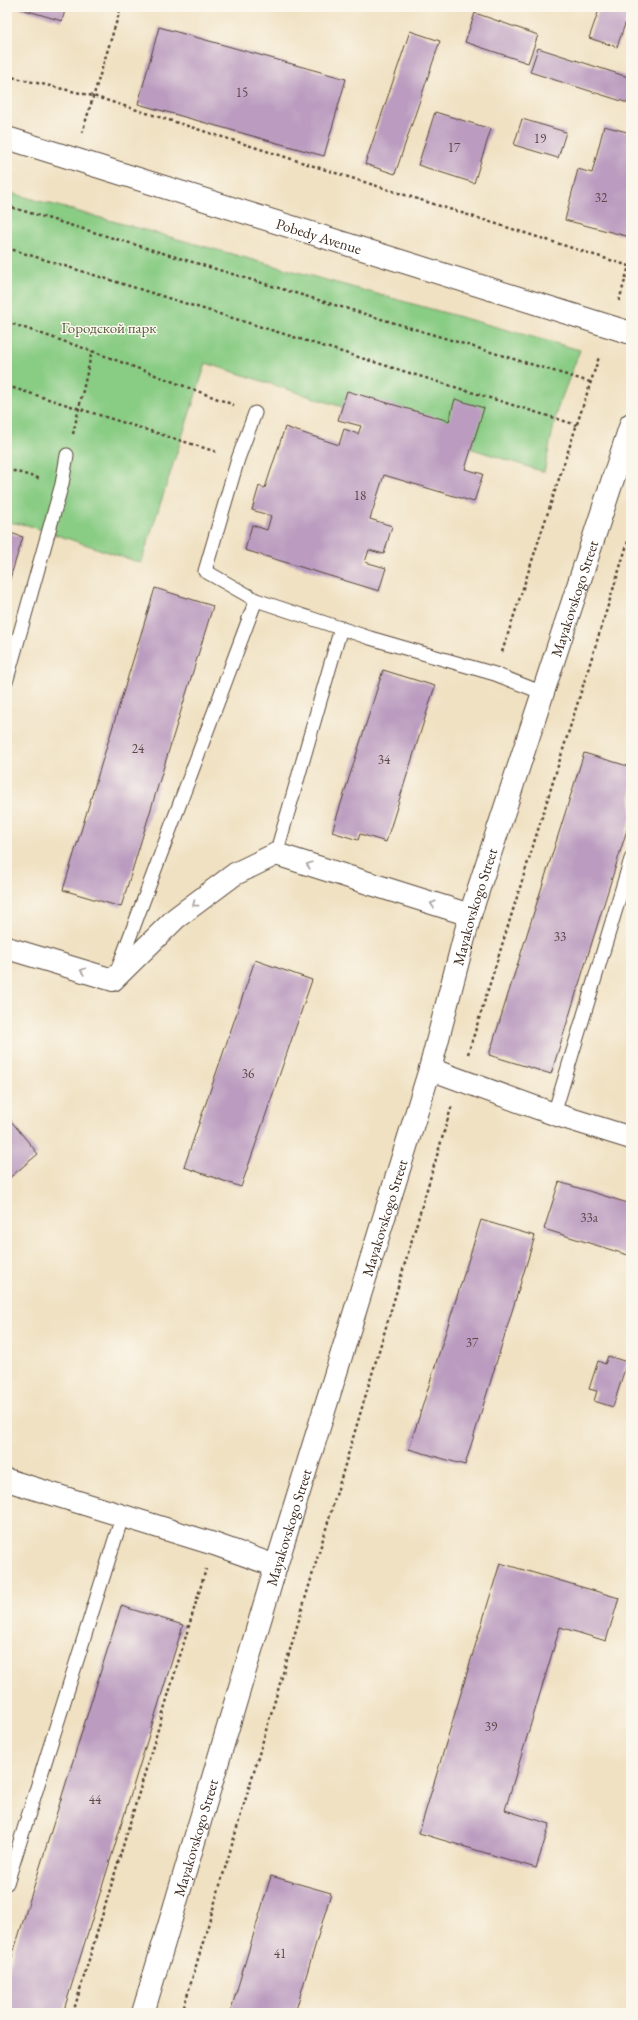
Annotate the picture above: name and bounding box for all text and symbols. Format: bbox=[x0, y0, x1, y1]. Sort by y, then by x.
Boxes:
house number: 15 bbox=[236, 84, 248, 101]
house number: 19 bbox=[534, 130, 547, 147]
house number: 17 bbox=[448, 139, 461, 156]
house number: 32 bbox=[595, 189, 608, 206]
street label: Pobedy Avenue bbox=[274, 213, 364, 258]
park label: Городской парк bbox=[61, 318, 157, 337]
house number: 18 bbox=[354, 487, 366, 504]
street label: Mayakovskogo Street bbox=[546, 537, 602, 659]
house number: 24 bbox=[132, 740, 145, 757]
house number: 34 bbox=[378, 751, 391, 768]
street label: Mayakovskogo Street bbox=[448, 845, 501, 967]
one-way arrow bbox=[306, 861, 313, 870]
one-way arrow bbox=[193, 899, 200, 906]
one-way arrow bbox=[430, 900, 437, 909]
house number: 33 bbox=[554, 928, 566, 945]
one-way arrow bbox=[79, 967, 86, 976]
house number: 36 bbox=[242, 1065, 254, 1082]
street label: Mayakovskogo Street bbox=[357, 1157, 411, 1279]
house number: 33а bbox=[580, 1209, 599, 1226]
house number: 37 bbox=[466, 1334, 479, 1351]
street label: Mayakovskogo Street bbox=[261, 1466, 315, 1588]
house number: 39 bbox=[485, 1718, 498, 1735]
street label: Mayakovskogo Street bbox=[169, 1776, 222, 1899]
house number: 44 bbox=[89, 1791, 102, 1808]
house number: 41 bbox=[274, 1945, 286, 1962]

